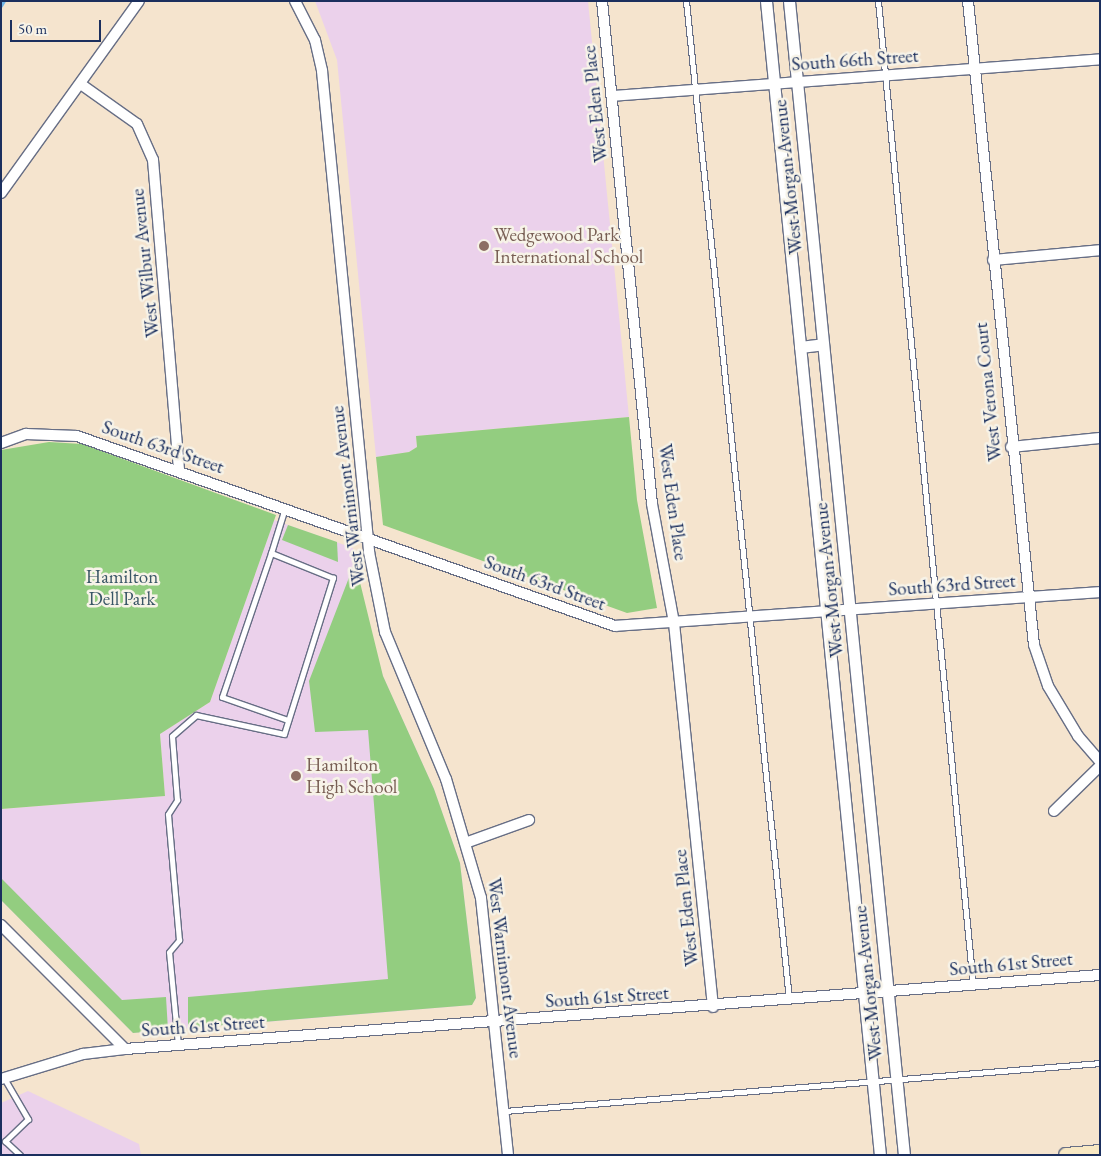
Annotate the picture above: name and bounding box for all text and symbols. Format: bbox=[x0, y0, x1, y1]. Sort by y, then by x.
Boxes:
scale bar bbox=[12, 10, 104, 42]
text: 50 m bbox=[18, 19, 47, 38]
street label: West Eden Place bbox=[578, 44, 612, 164]
street label: South 66th Street bbox=[791, 44, 919, 76]
street label: West Morgan Avenue bbox=[769, 98, 807, 256]
street label: West Wilbur Avenue bbox=[126, 187, 164, 339]
place label: Wedgewood Park International School bbox=[494, 224, 643, 268]
marker: Wedgewood Park International School bbox=[478, 240, 490, 252]
street label: West Verona Court bbox=[969, 321, 1007, 463]
street label: West Warnimont Avenue bbox=[326, 405, 370, 587]
street label: South 63rd Street bbox=[99, 415, 227, 479]
street label: West Eden Place bbox=[654, 442, 692, 562]
street label: West Morgan Avenue bbox=[810, 501, 848, 659]
street label: South 63rd Street bbox=[481, 550, 609, 616]
park label: Hamilton Dell Park bbox=[86, 566, 158, 610]
street label: South 63rd Street bbox=[888, 569, 1016, 601]
place label: Hamilton High School bbox=[306, 754, 397, 798]
marker: Hamilton High School bbox=[290, 770, 302, 782]
street label: West Eden Place bbox=[669, 848, 703, 968]
street label: West Warnimont Avenue bbox=[483, 877, 527, 1059]
street label: West Morgan Avenue bbox=[849, 904, 887, 1062]
street label: South 61st Street bbox=[948, 947, 1074, 981]
street label: South 61st Street bbox=[545, 981, 669, 1013]
street label: South 61st Street bbox=[141, 1010, 265, 1042]

